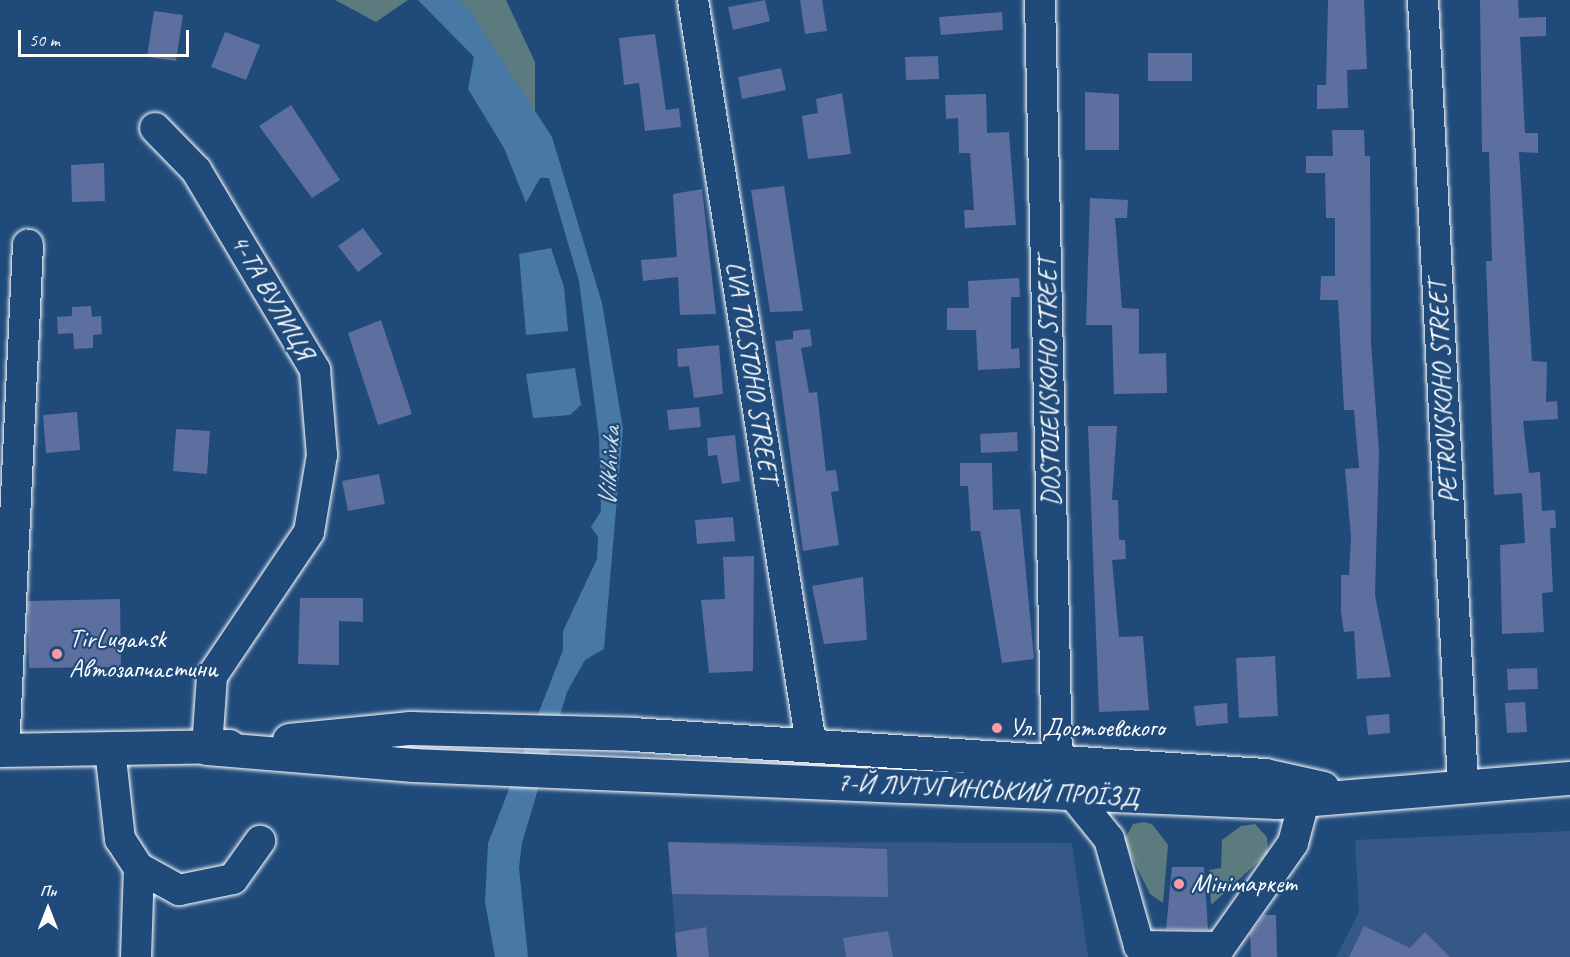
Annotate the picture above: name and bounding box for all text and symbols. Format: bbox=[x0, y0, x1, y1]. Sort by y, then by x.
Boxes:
scale bar bbox=[21, 18, 192, 56]
text: 50 m bbox=[29, 29, 60, 51]
street label: 4-ТА ВУЛИЦЯ bbox=[224, 229, 320, 365]
street label: DOSTOIEVSKOHO STREET bbox=[1031, 258, 1067, 506]
street label: LVA TOLSTOHO STREET bbox=[719, 260, 785, 484]
street label: PETROVSKOHO STREET bbox=[1422, 280, 1464, 504]
water label: Vilkhivka bbox=[591, 426, 627, 508]
place label: TirLugansk Автозапчастини bbox=[69, 623, 217, 684]
marker: TirLugansk Автозапчастини bbox=[50, 647, 64, 661]
place label: Ул. Достоевского bbox=[1009, 712, 1164, 744]
marker: Ул. Достоевского bbox=[990, 721, 1004, 735]
street label: 7-Й ЛУТУГИНСЬКИЙ ПРОЇЗД bbox=[837, 767, 1139, 813]
place label: Мінімаркет bbox=[1191, 868, 1296, 900]
marker: Мінімаркет bbox=[1172, 877, 1186, 891]
north arrow bbox=[18, 879, 78, 939]
text: Пн bbox=[40, 881, 56, 901]

